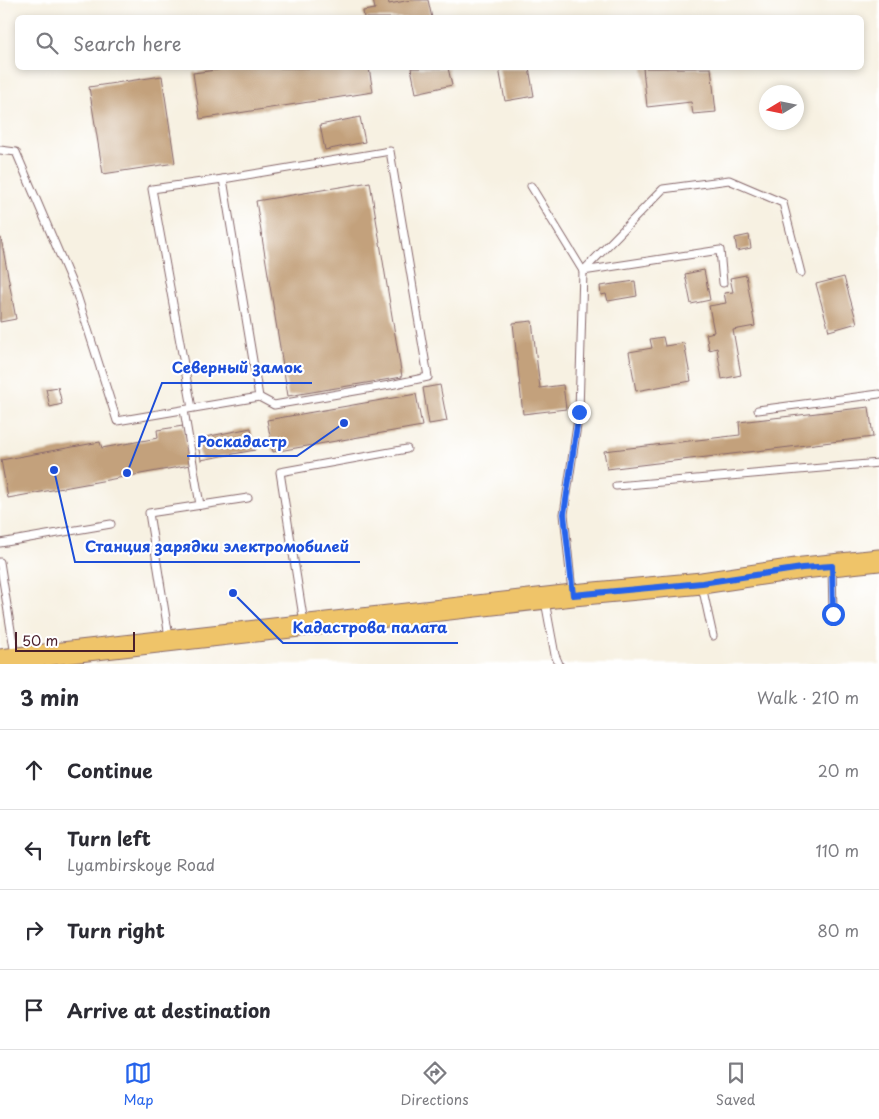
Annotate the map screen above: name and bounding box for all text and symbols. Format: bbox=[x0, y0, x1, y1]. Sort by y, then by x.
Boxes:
search box bbox=[15, 15, 864, 70]
icon: search bbox=[33, 29, 61, 57]
text: Search here bbox=[73, 29, 182, 57]
north arrow bbox=[759, 85, 804, 130]
callout: Северный замок bbox=[162, 353, 312, 383]
text: Северный замок bbox=[172, 355, 303, 378]
route end bbox=[568, 401, 591, 424]
callout: Роскадастр bbox=[187, 426, 297, 456]
text: Роскадастр bbox=[197, 429, 287, 452]
callout: Станция зарядки электромобилей bbox=[75, 532, 360, 562]
text: Станция зарядки электромобилей bbox=[85, 534, 349, 557]
route start bbox=[822, 603, 845, 626]
callout: Кадастрова палата bbox=[283, 613, 458, 643]
text: Кадастрова палата bbox=[293, 615, 448, 638]
scale bar bbox=[15, 629, 135, 652]
text: 50 m bbox=[22, 630, 58, 651]
text: 3 min bbox=[20, 681, 79, 713]
text: Walk · 210 m bbox=[757, 685, 859, 709]
icon: ahead bbox=[20, 756, 48, 784]
text: Continue bbox=[67, 756, 153, 784]
text: 20 m bbox=[818, 758, 859, 782]
text: Turn left bbox=[67, 824, 151, 852]
icon: left bbox=[20, 836, 48, 864]
text: 110 m bbox=[816, 838, 859, 862]
text: Lyambirskoye Road bbox=[67, 852, 215, 876]
icon: right bbox=[20, 916, 48, 944]
text: Turn right bbox=[67, 916, 165, 944]
text: 80 m bbox=[817, 918, 859, 942]
icon: arrive bbox=[20, 996, 48, 1024]
text: Arrive at destination bbox=[67, 996, 271, 1024]
tab: Map bbox=[124, 1059, 153, 1110]
tab: Directions bbox=[401, 1059, 469, 1110]
tab: Saved bbox=[716, 1059, 755, 1110]

